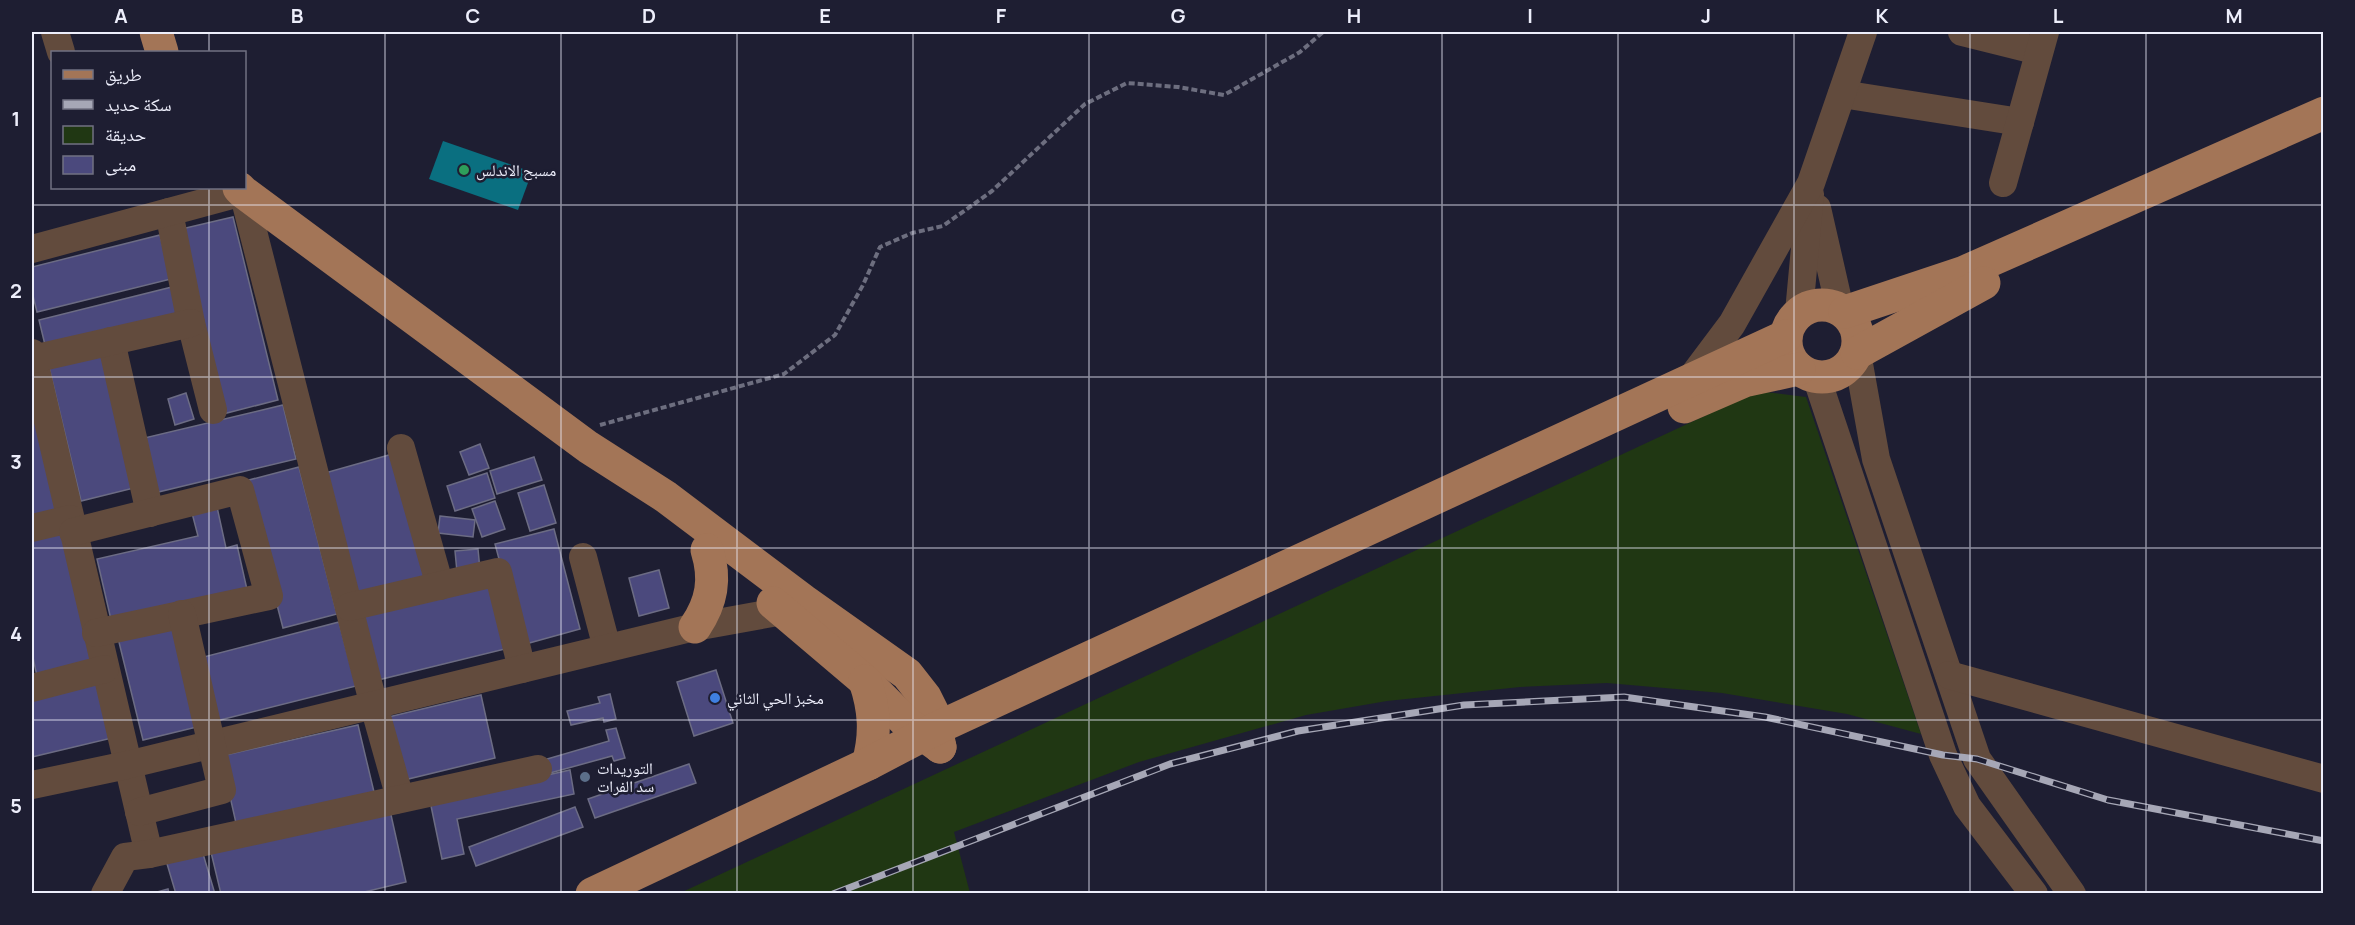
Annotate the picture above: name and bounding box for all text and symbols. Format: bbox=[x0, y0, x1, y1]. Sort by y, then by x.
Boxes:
text: A bbox=[114, 2, 128, 29]
text: B bbox=[291, 2, 304, 29]
text: C bbox=[466, 2, 480, 29]
text: D bbox=[642, 2, 656, 29]
text: E bbox=[819, 2, 831, 29]
text: F bbox=[996, 2, 1007, 29]
text: G bbox=[1171, 2, 1186, 29]
text: H bbox=[1347, 2, 1361, 29]
text: I bbox=[1527, 2, 1533, 29]
text: J bbox=[1701, 2, 1711, 29]
text: K bbox=[1876, 2, 1889, 29]
text: L bbox=[2053, 2, 2064, 29]
text: M bbox=[2225, 2, 2243, 29]
legend bbox=[51, 51, 246, 189]
text: طريق bbox=[105, 62, 142, 86]
text: سكة حديد bbox=[105, 92, 172, 116]
text: 1 bbox=[12, 105, 20, 132]
text: حديقة bbox=[105, 122, 146, 146]
text: مبنى bbox=[105, 152, 136, 176]
place label: مسبح الاندلس bbox=[476, 159, 556, 181]
marker: مسبح الاندلس bbox=[457, 163, 471, 177]
text: 2 bbox=[10, 277, 22, 304]
text: 3 bbox=[10, 448, 22, 475]
text: 4 bbox=[10, 620, 22, 647]
place label: مخبز الحي الثاني bbox=[727, 687, 824, 711]
marker: مخبز الحي الثاني bbox=[708, 691, 722, 705]
place label: التوريدات سد الفرات bbox=[597, 757, 654, 797]
marker: التوريدات سد الفرات bbox=[578, 770, 592, 784]
text: 5 bbox=[10, 792, 22, 819]

